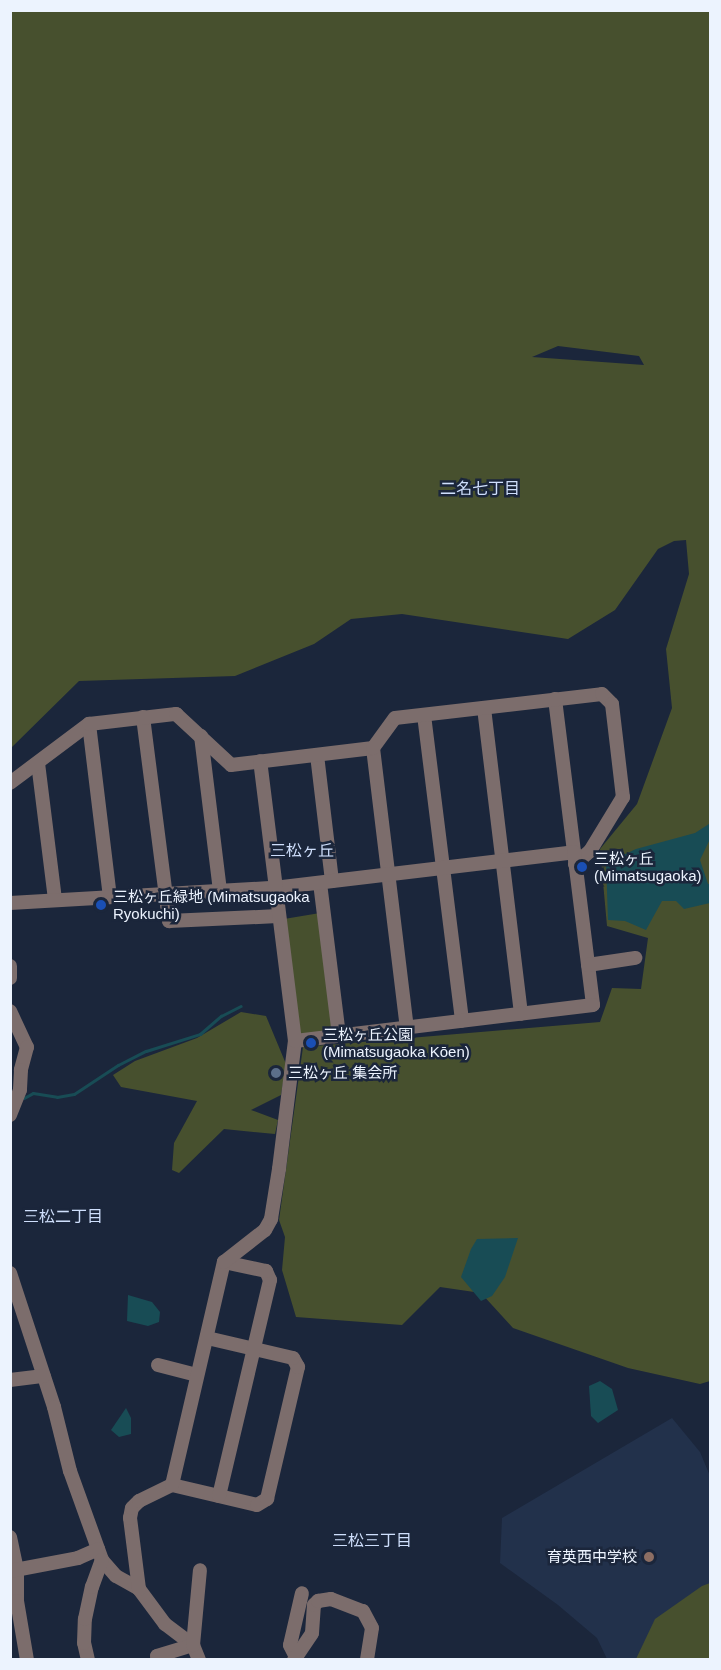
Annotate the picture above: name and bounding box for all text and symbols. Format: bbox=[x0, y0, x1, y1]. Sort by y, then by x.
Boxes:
district label: 二名七丁目 bbox=[440, 479, 520, 499]
district label: 三松ヶ丘 bbox=[270, 841, 334, 861]
place label: 三松ヶ丘 (Mimatsugaoka) bbox=[594, 849, 702, 884]
marker: 三松ヶ丘 (Mimatsugaoka) bbox=[575, 860, 589, 874]
place label: 三松ヶ丘緑地 (Mimatsugaoka Ryokuchi) bbox=[113, 887, 310, 922]
marker: 三松ヶ丘緑地 (Mimatsugaoka Ryokuchi) bbox=[94, 898, 108, 912]
place label: 三松ヶ丘公園 (Mimatsugaoka Kōen) bbox=[323, 1025, 470, 1060]
marker: 三松ヶ丘公園 (Mimatsugaoka Kōen) bbox=[304, 1036, 318, 1050]
place label: 三松ヶ丘 集会所 bbox=[288, 1064, 397, 1082]
marker: 三松ヶ丘 集会所 bbox=[269, 1066, 283, 1080]
district label: 三松二丁目 bbox=[23, 1207, 103, 1227]
district label: 三松三丁目 bbox=[332, 1531, 412, 1551]
place label: 育英西中学校 bbox=[547, 1548, 637, 1566]
marker: 育英西中学校 bbox=[642, 1550, 656, 1564]

